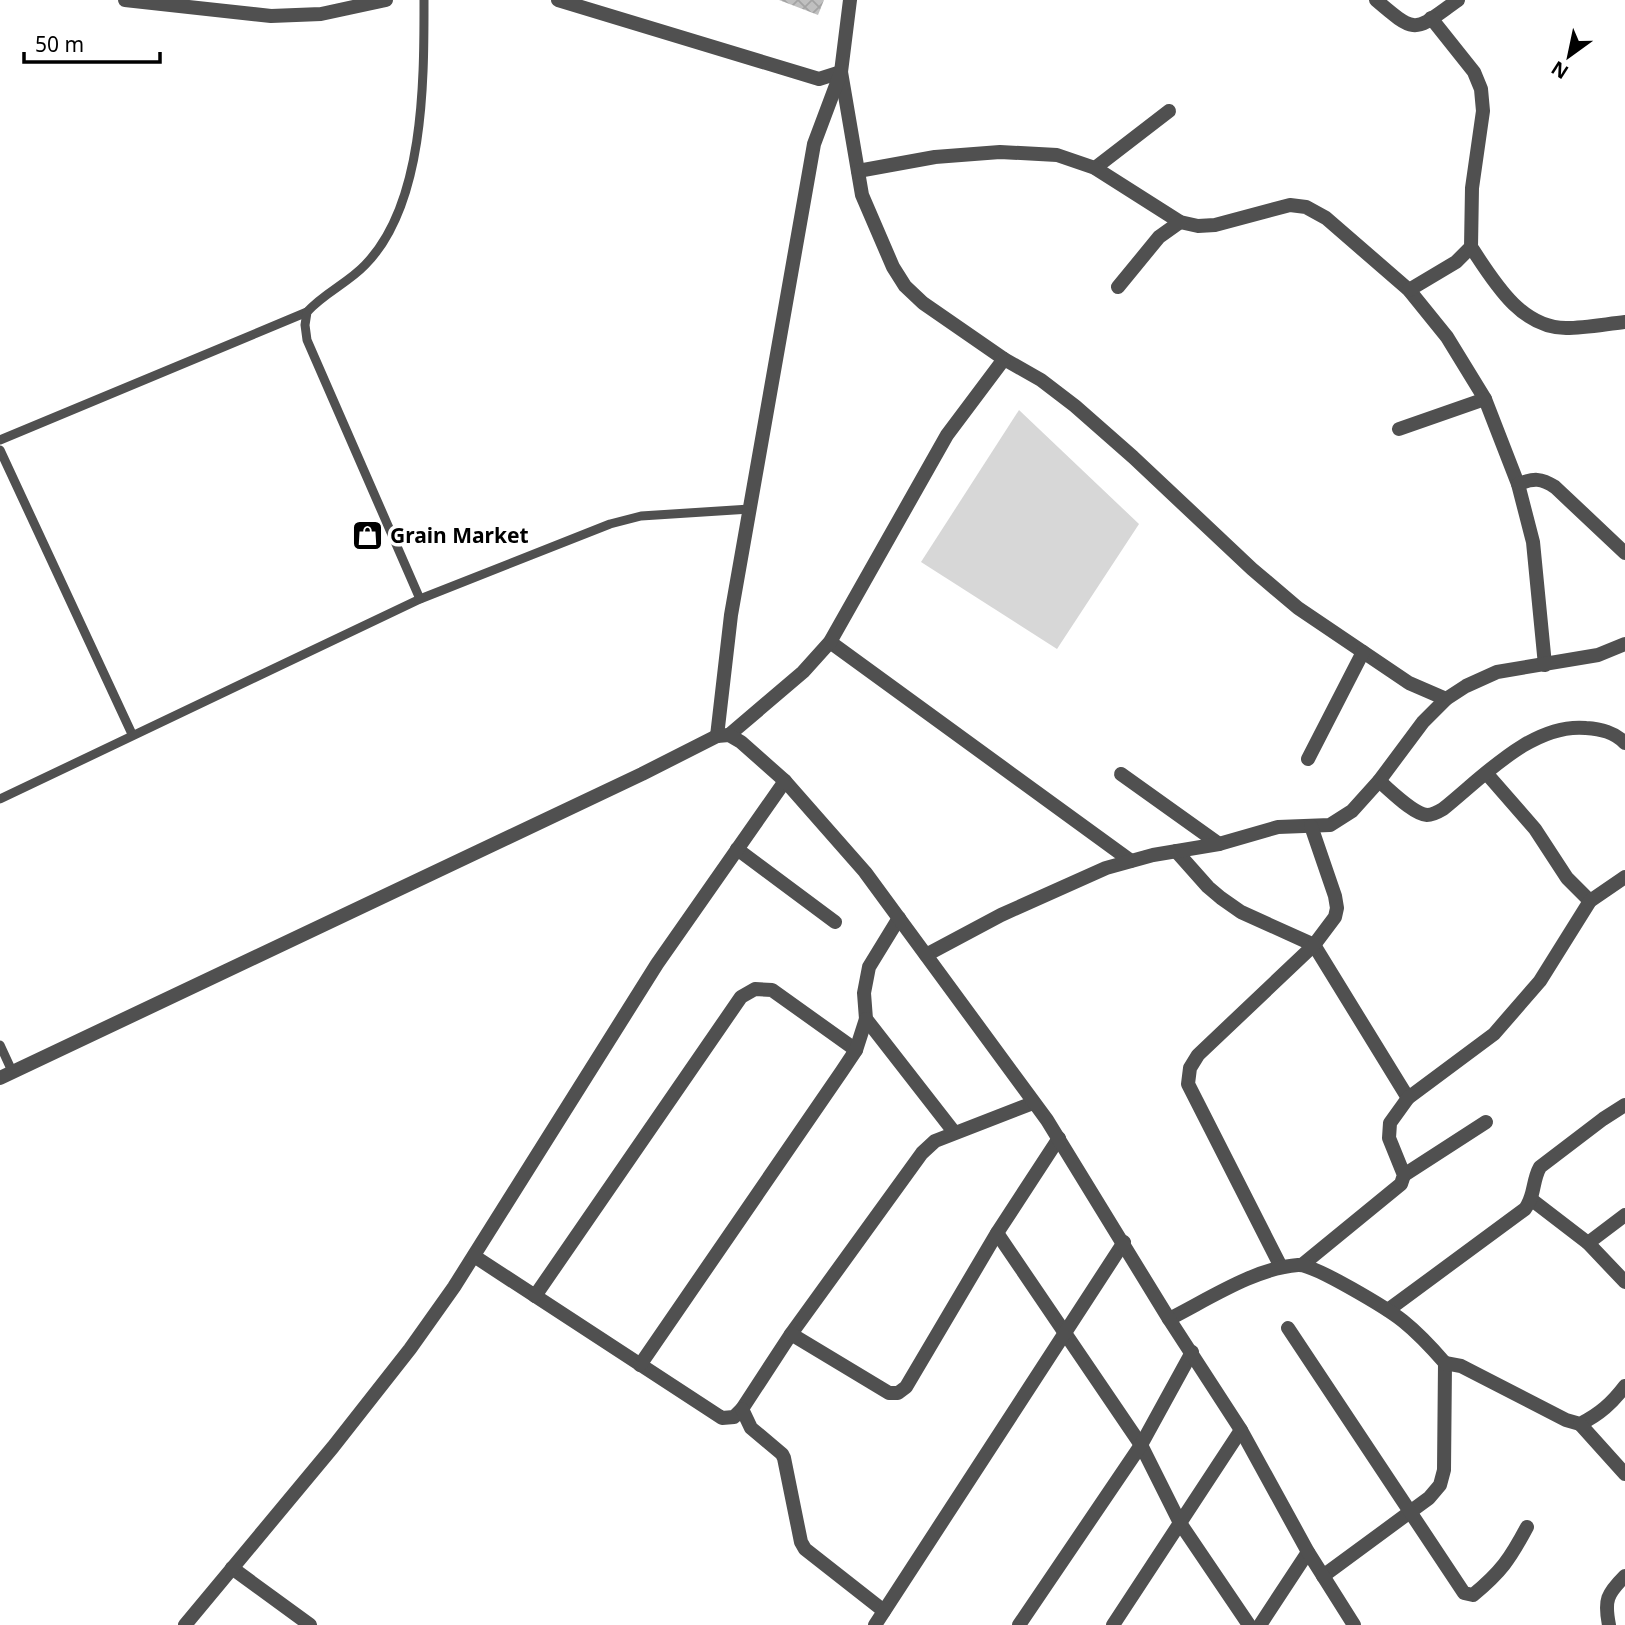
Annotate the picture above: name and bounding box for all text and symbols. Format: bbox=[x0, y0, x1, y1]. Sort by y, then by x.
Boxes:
scale bar bbox=[24, 21, 161, 65]
north arrow bbox=[1534, 21, 1604, 91]
text: 50 m bbox=[35, 30, 84, 58]
text: N bbox=[1546, 55, 1573, 85]
shop icon: Grain Market bbox=[350, 519, 384, 553]
place label: Grain Market bbox=[390, 521, 529, 549]

